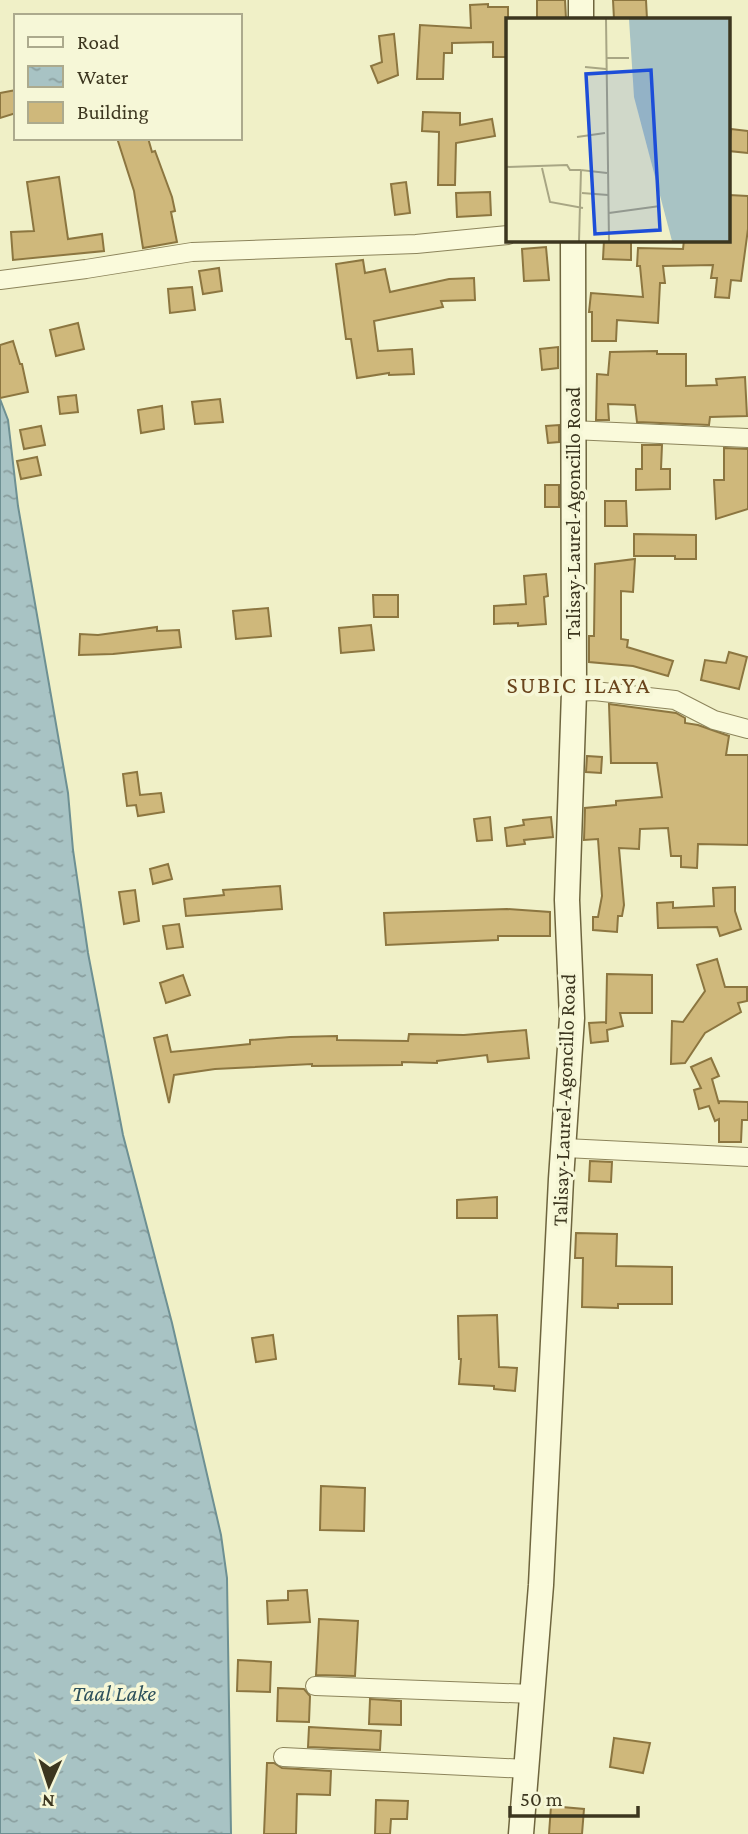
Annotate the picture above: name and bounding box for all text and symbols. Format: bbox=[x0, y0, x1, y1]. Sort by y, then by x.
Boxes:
legend bbox=[14, 14, 242, 140]
inset map bbox=[506, 18, 730, 242]
text: Road bbox=[77, 30, 120, 54]
text: Water bbox=[77, 65, 129, 89]
text: Building bbox=[77, 100, 149, 124]
street label: Talisay-Laurel-Agoncillo Road bbox=[561, 387, 585, 639]
district label: SUBIC ILAYA bbox=[506, 671, 652, 698]
street label: Talisay-Laurel-Agoncillo Road bbox=[548, 973, 580, 1227]
water label: Taal Lake bbox=[72, 1680, 156, 1706]
north arrow bbox=[14, 1750, 84, 1820]
scale bar bbox=[510, 1774, 638, 1818]
text: 50 m bbox=[520, 1787, 563, 1811]
text: N bbox=[41, 1791, 55, 1812]

